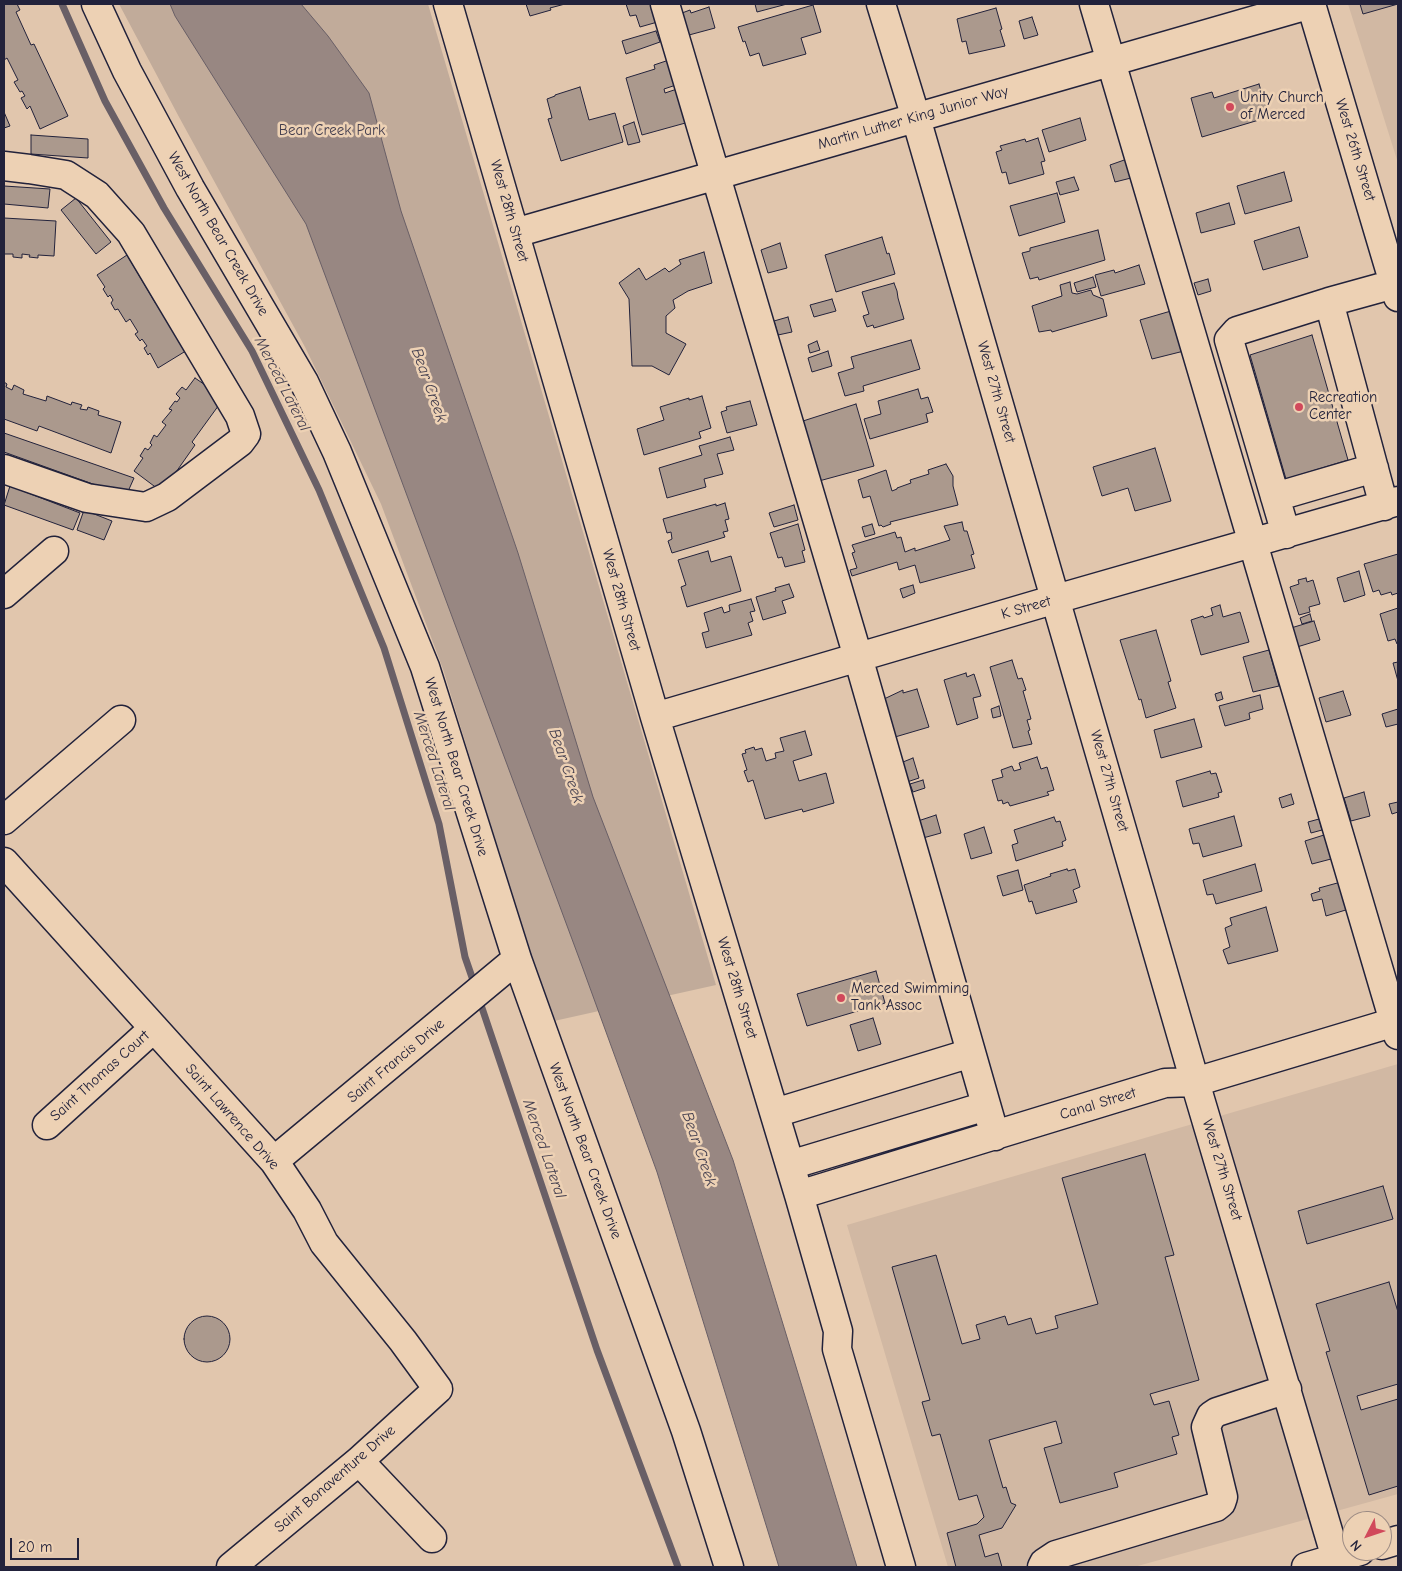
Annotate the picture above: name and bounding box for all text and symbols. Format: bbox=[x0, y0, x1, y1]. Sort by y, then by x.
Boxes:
street label: Martin Luther King Junior Way bbox=[816, 82, 1010, 154]
place label: Unity Church of Merced bbox=[1240, 89, 1324, 124]
street label: West 26th Street bbox=[1331, 97, 1379, 203]
marker: Unity Church of Merced bbox=[1224, 101, 1236, 113]
park label: Bear Creek Park bbox=[279, 122, 385, 140]
street label: West North Bear Creek Drive bbox=[164, 149, 272, 319]
street label: West 28th Street bbox=[486, 158, 532, 264]
water label: Merced Lateral bbox=[250, 334, 314, 434]
street label: West 27th Street bbox=[973, 339, 1019, 445]
water label: Bear Creek bbox=[407, 345, 451, 425]
place label: Recreation Center bbox=[1309, 389, 1377, 424]
marker: Recreation Center bbox=[1293, 401, 1305, 413]
street label: West 28th Street bbox=[598, 547, 644, 653]
street label: K Street bbox=[999, 592, 1053, 624]
street label: West North Bear Creek Drive bbox=[420, 675, 492, 859]
water label: Merced Lateral bbox=[409, 709, 459, 813]
water label: Bear Creek bbox=[544, 726, 588, 806]
street label: West 27th Street bbox=[1086, 728, 1132, 834]
street label: West 28th Street bbox=[713, 935, 761, 1041]
place label: Merced Swimming Tank Assoc bbox=[851, 980, 969, 1015]
marker: Merced Swimming Tank Assoc bbox=[835, 992, 847, 1004]
street label: Saint Francis Drive bbox=[344, 1015, 448, 1107]
street label: Saint Thomas Court bbox=[47, 1027, 153, 1125]
street label: Saint Lawrence Drive bbox=[181, 1060, 283, 1174]
street label: West North Bear Creek Drive bbox=[545, 1060, 625, 1242]
street label: Canal Street bbox=[1058, 1084, 1138, 1124]
water label: Merced Lateral bbox=[518, 1097, 570, 1201]
water label: Bear Creek bbox=[677, 1109, 721, 1189]
street label: West 27th Street bbox=[1198, 1117, 1246, 1223]
street label: Saint Bonaventure Drive bbox=[271, 1422, 399, 1536]
north arrow bbox=[1342, 1511, 1392, 1561]
scale bar bbox=[12, 1528, 81, 1560]
text: N bbox=[1347, 1536, 1365, 1555]
text: 20 m bbox=[18, 1538, 52, 1556]

